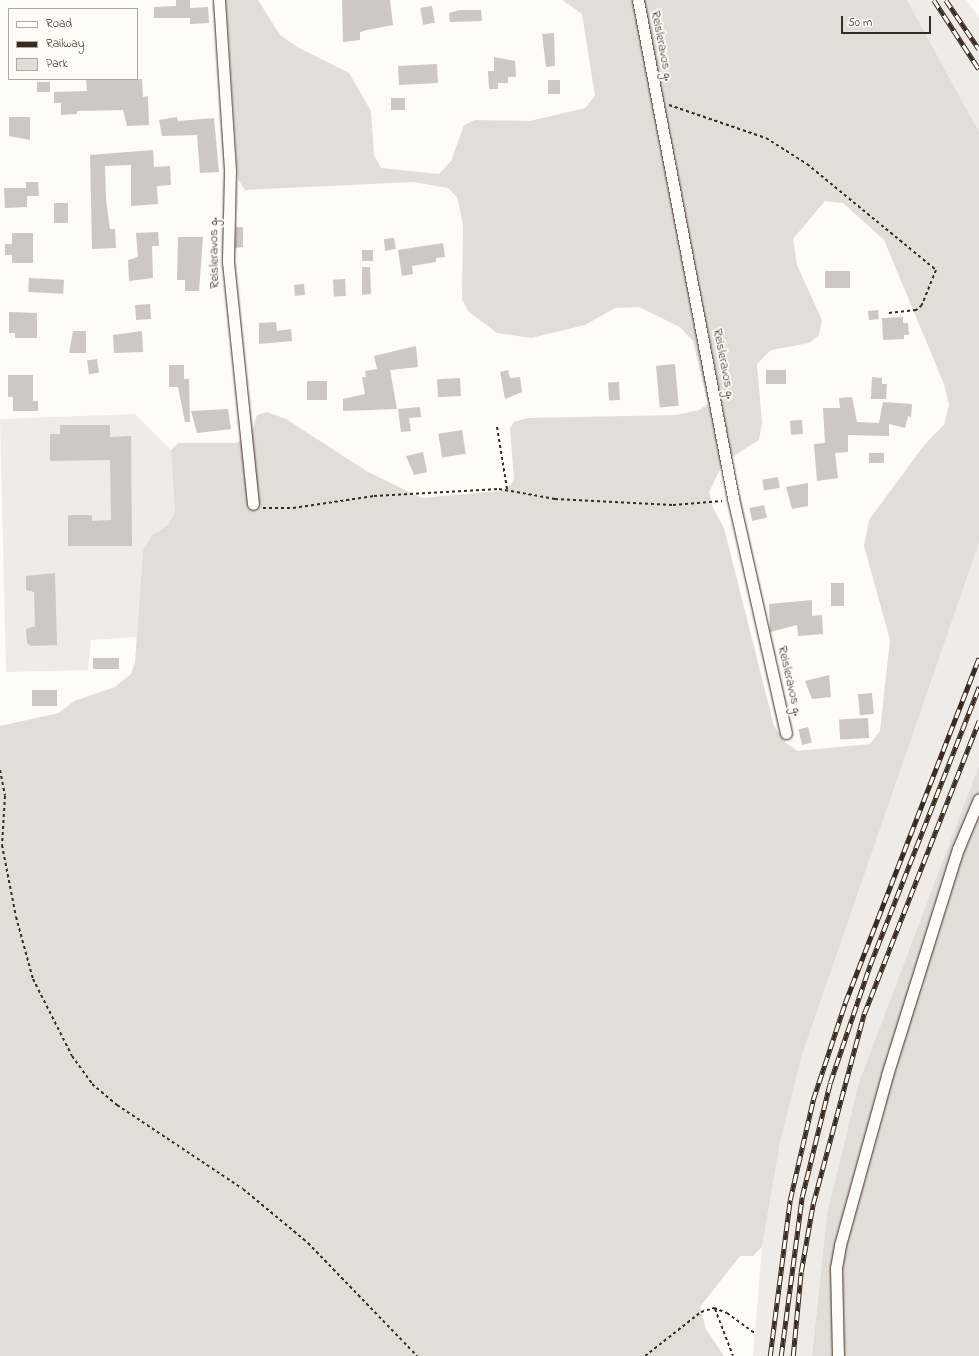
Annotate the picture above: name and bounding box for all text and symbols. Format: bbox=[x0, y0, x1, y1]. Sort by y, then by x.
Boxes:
legend bbox=[8, 8, 138, 80]
scale bar bbox=[843, 8, 933, 34]
street label: Reisleravos g. bbox=[647, 10, 675, 82]
text: 50 m bbox=[848, 14, 872, 32]
text: Road bbox=[46, 15, 72, 33]
text: Railway bbox=[46, 35, 84, 53]
text: Park bbox=[46, 55, 68, 73]
street label: Reisleravos g. bbox=[207, 217, 223, 289]
street label: Reisleravos g. bbox=[709, 328, 737, 400]
street label: Reisleravos g. bbox=[773, 645, 805, 717]

